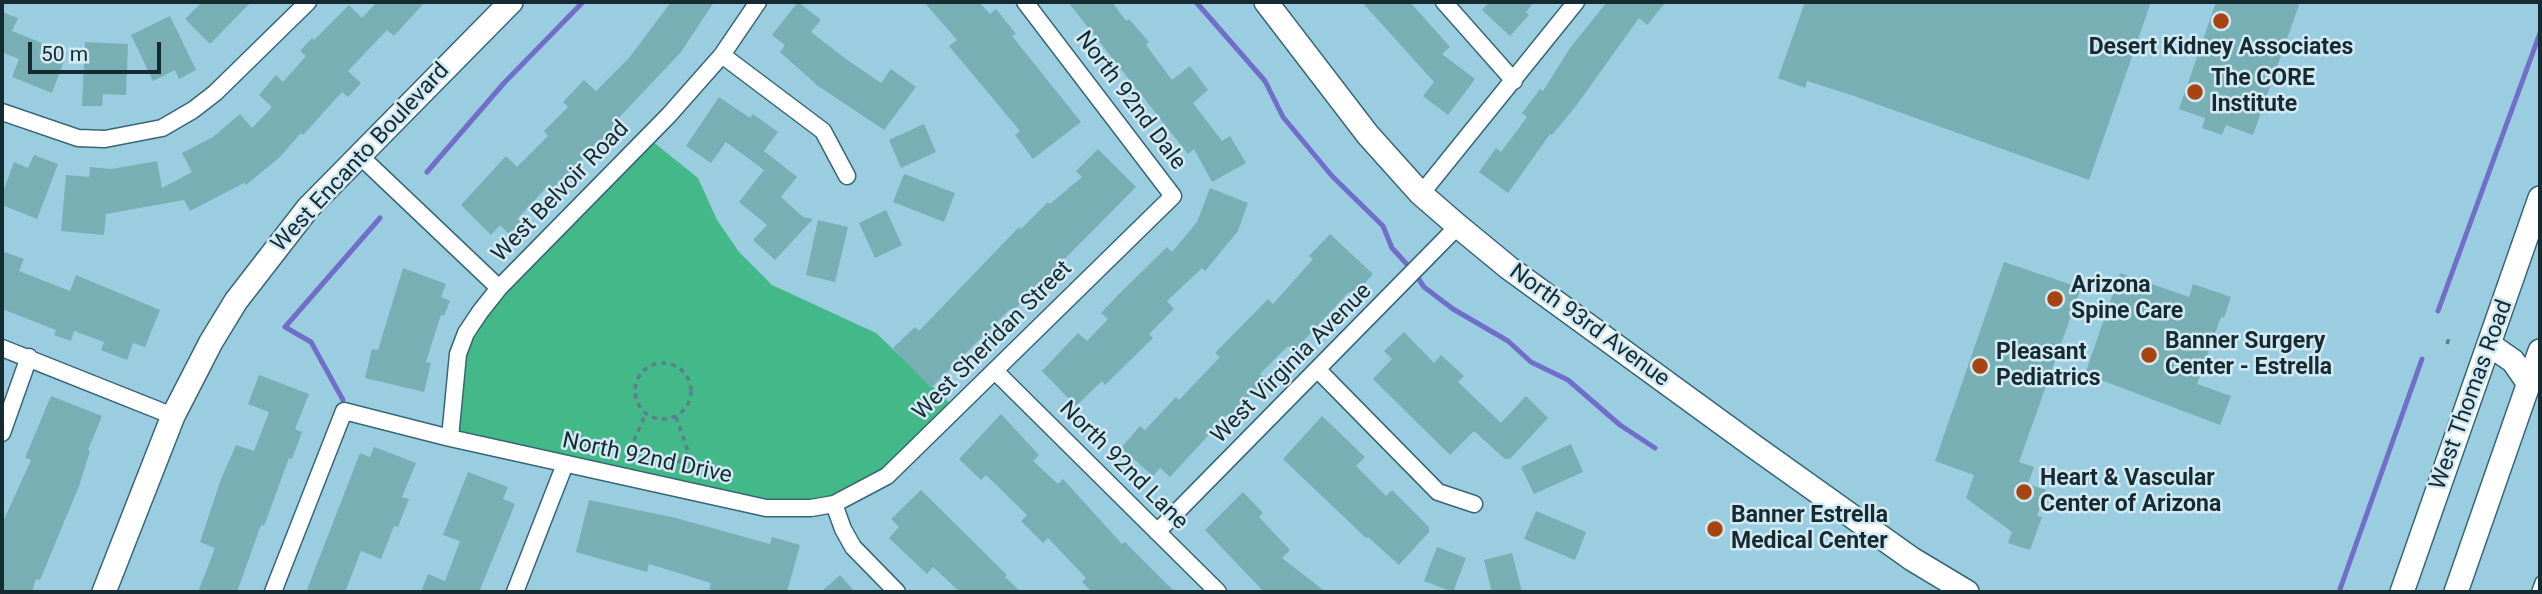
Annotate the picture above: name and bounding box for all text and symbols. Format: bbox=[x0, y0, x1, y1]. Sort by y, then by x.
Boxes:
marker: Desert Kidney Associates bbox=[2211, 11, 2231, 31]
street label: North 92nd Dale bbox=[1069, 26, 1191, 176]
scale bar bbox=[32, 28, 164, 72]
place label: Desert Kidney Associates bbox=[2089, 34, 2353, 62]
text: 50 m bbox=[41, 42, 88, 66]
street label: West Encanto Boulevard bbox=[266, 58, 456, 258]
place label: The CORE Institute bbox=[2211, 65, 2315, 119]
marker: The CORE Institute bbox=[2185, 82, 2205, 102]
street label: West Belvoir Road bbox=[487, 116, 635, 268]
street label: West Sheridan Street bbox=[908, 256, 1078, 426]
street label: North 93rd Avenue bbox=[1504, 259, 1674, 393]
place label: Arizona Spine Care bbox=[2071, 272, 2183, 326]
street label: West Virginia Avenue bbox=[1206, 278, 1378, 450]
marker: Arizona Spine Care bbox=[2045, 289, 2065, 309]
street label: West Thomas Road bbox=[2425, 296, 2519, 494]
place label: Banner Surgery Center - Estrella bbox=[2165, 328, 2332, 382]
place label: Pleasant Pediatrics bbox=[1996, 339, 2101, 393]
marker: Banner Surgery Center - Estrella bbox=[2139, 345, 2159, 365]
marker: Pleasant Pediatrics bbox=[1970, 356, 1990, 376]
street label: North 92nd Lane bbox=[1053, 396, 1193, 536]
street label: North 92nd Drive bbox=[560, 428, 734, 490]
place label: Heart & Vascular Center of Arizona bbox=[2040, 465, 2221, 519]
marker: Heart & Vascular Center of Arizona bbox=[2014, 482, 2034, 502]
place label: Banner Estrella Medical Center bbox=[1731, 502, 1888, 556]
marker: Banner Estrella Medical Center bbox=[1705, 519, 1725, 539]

